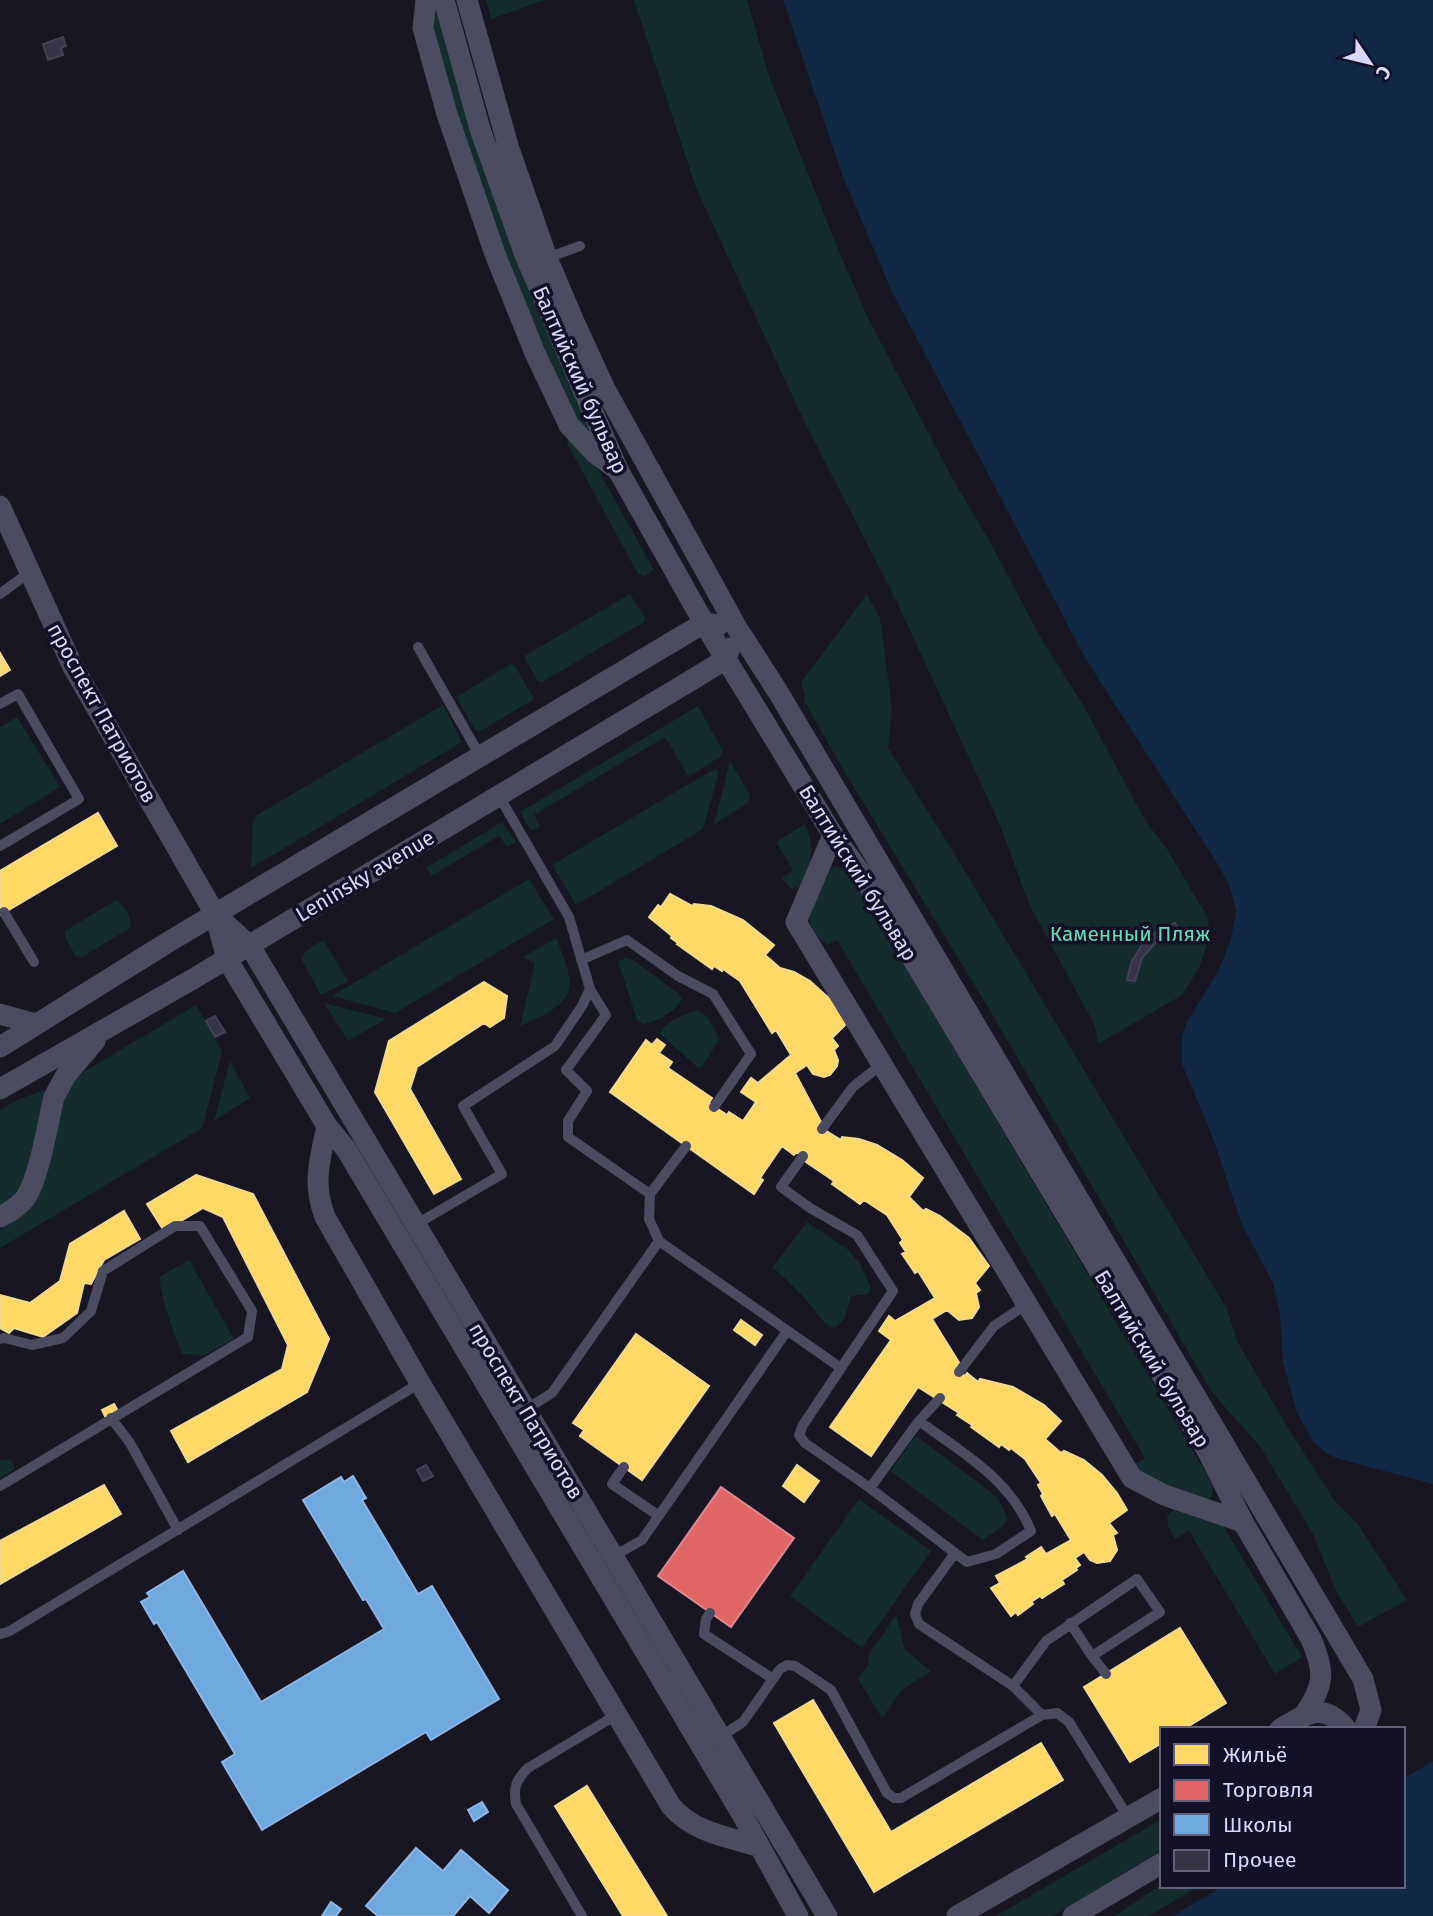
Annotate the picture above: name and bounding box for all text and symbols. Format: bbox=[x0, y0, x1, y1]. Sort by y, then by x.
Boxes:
north arrow bbox=[1335, 28, 1405, 98]
text: С bbox=[1371, 61, 1396, 84]
street label: Балтийский бульвар bbox=[527, 282, 633, 478]
street label: проспект Патриотов bbox=[42, 619, 162, 807]
street label: Балтийский бульвар bbox=[793, 780, 923, 966]
street label: Leninsky avenue bbox=[291, 824, 439, 928]
park label: Каменный Пляж bbox=[1050, 921, 1210, 947]
street label: Балтийский бульвар bbox=[1089, 1265, 1215, 1453]
street label: проспект Патриотов bbox=[463, 1318, 589, 1504]
legend bbox=[1160, 1727, 1405, 1888]
text: Жильё bbox=[1223, 1742, 1287, 1768]
text: Торговля bbox=[1223, 1777, 1314, 1803]
text: Школы bbox=[1223, 1812, 1293, 1838]
text: Прочее bbox=[1223, 1847, 1296, 1873]

